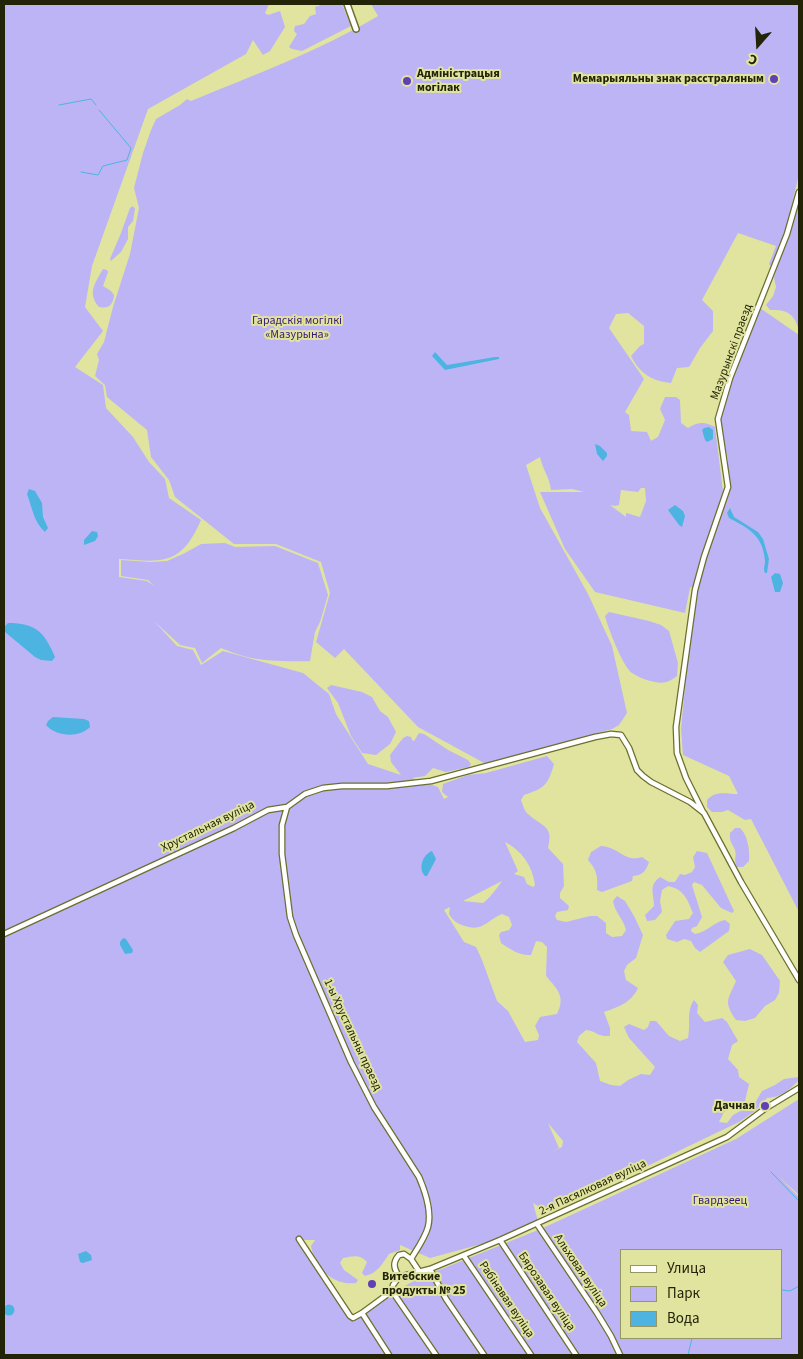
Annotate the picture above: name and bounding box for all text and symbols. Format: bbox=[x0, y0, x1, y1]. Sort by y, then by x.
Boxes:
north arrow bbox=[733, 20, 783, 70]
text: С bbox=[746, 48, 760, 70]
place label: Адміністрацыя могілак bbox=[417, 67, 500, 95]
place label: Мемарыяльны знак расстраляным bbox=[573, 72, 764, 86]
marker: Мемарыяльны знак расстраляным bbox=[768, 73, 780, 85]
marker: Адміністрацыя могілак bbox=[401, 75, 413, 87]
street label: Мазурынскі праезд bbox=[708, 302, 756, 402]
park label: Гарадскія могілкі «Мазурына» bbox=[252, 314, 342, 342]
street label: Хрустальная вуліца bbox=[159, 798, 257, 856]
street label: 1-ы Хрустальны праезд bbox=[320, 977, 384, 1093]
place label: Дачная bbox=[714, 1099, 755, 1113]
marker: Дачная bbox=[759, 1100, 771, 1112]
street label: 2-я Пасялковая вуліца bbox=[537, 1157, 649, 1219]
park label: Гвардзеец bbox=[693, 1194, 747, 1208]
street label: Альховая вуліца bbox=[550, 1232, 610, 1310]
legend bbox=[620, 1249, 783, 1339]
street label: Бярозавая вуліца bbox=[514, 1250, 578, 1334]
text: Улица bbox=[667, 1258, 706, 1279]
street label: Рабінавая вуліца bbox=[475, 1259, 537, 1341]
place label: Витебские продукты № 25 bbox=[382, 1270, 466, 1298]
marker: Витебские продукты № 25 bbox=[366, 1278, 378, 1290]
text: Парк bbox=[667, 1283, 700, 1304]
text: Вода bbox=[667, 1308, 700, 1329]

